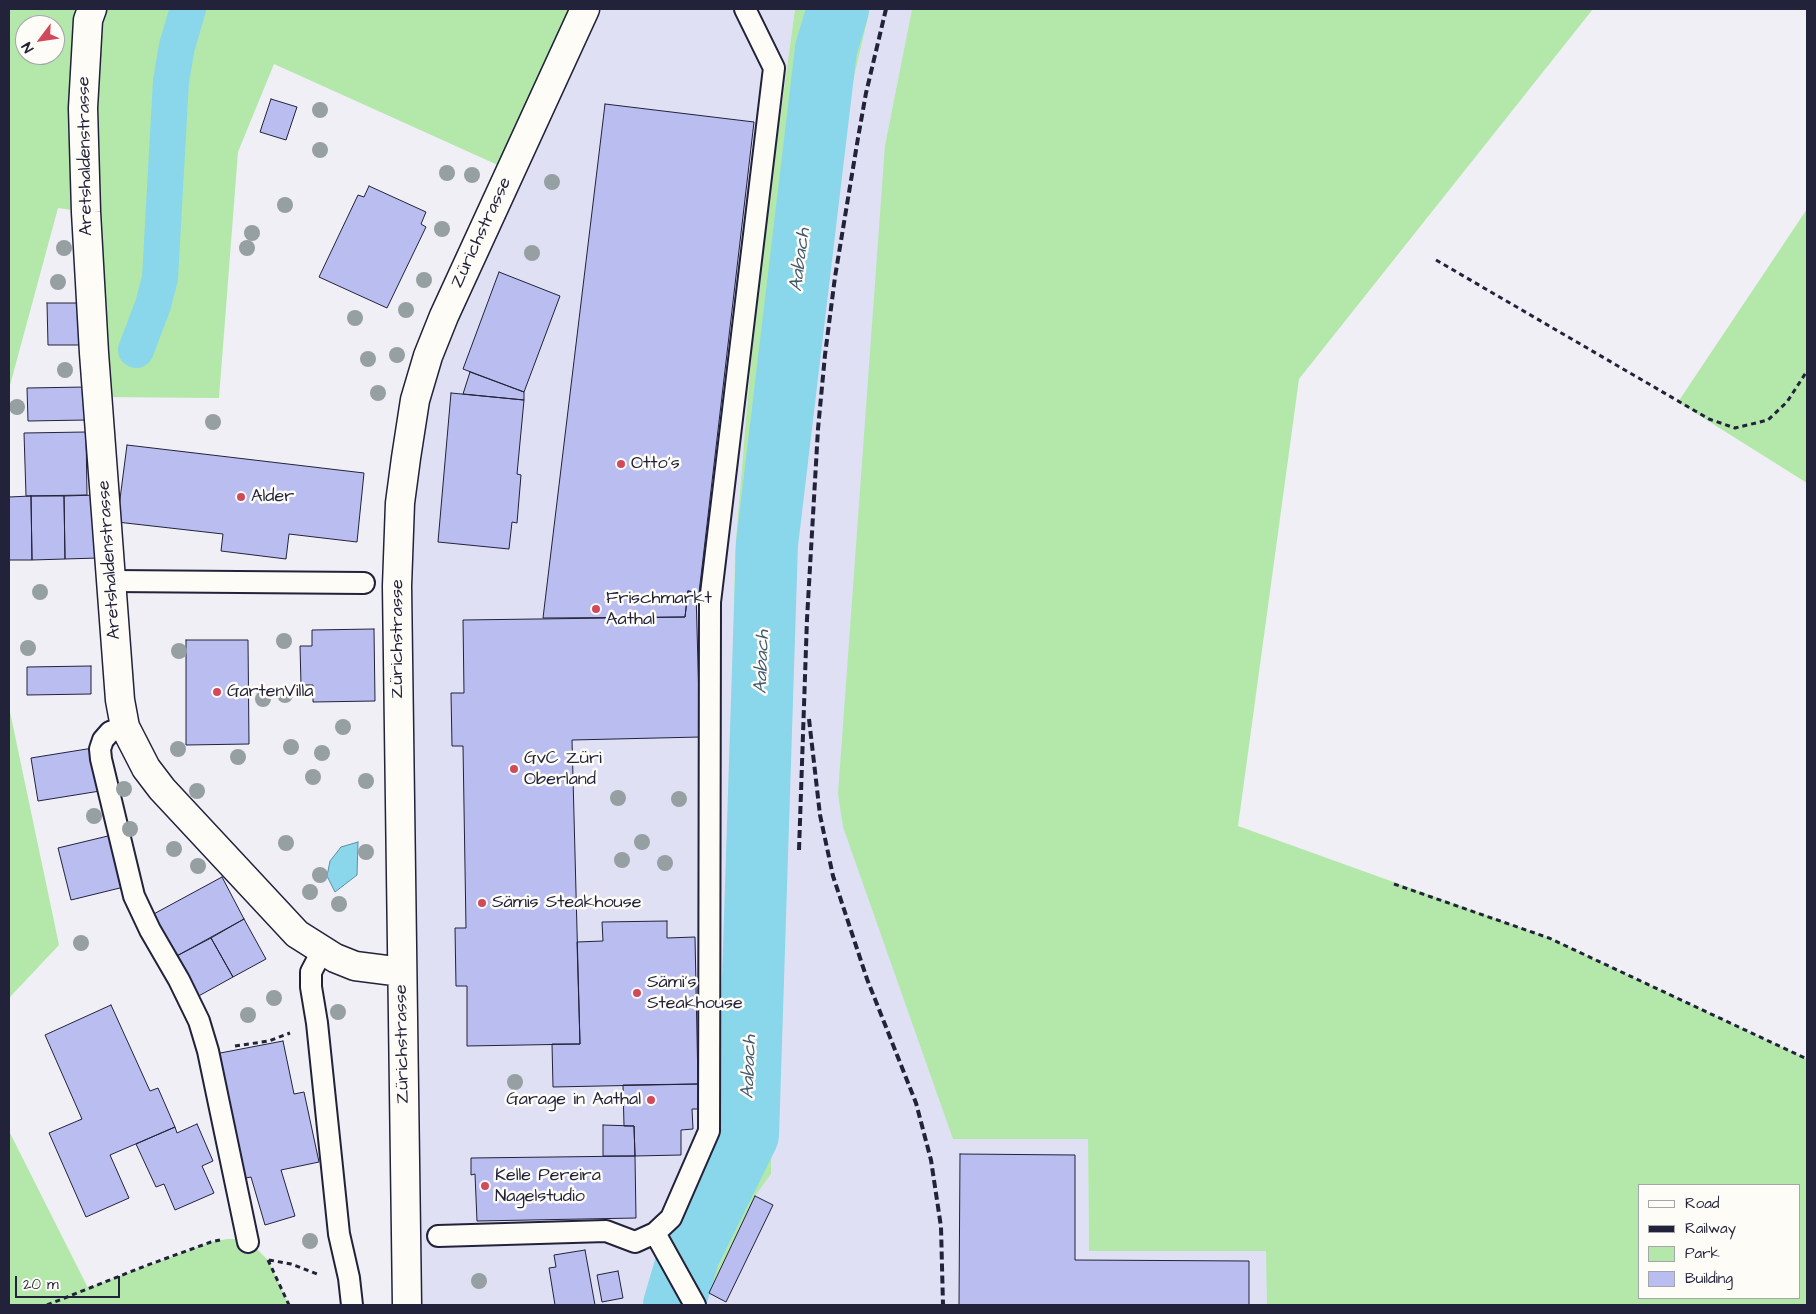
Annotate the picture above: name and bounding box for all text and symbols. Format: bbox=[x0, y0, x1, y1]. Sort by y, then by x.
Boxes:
north arrow bbox=[15, 15, 65, 65]
text: N bbox=[17, 38, 39, 56]
street label: Aretshaldenstrasse bbox=[74, 76, 98, 236]
street label: Zürichstrasse bbox=[447, 174, 517, 292]
water label: Aabach bbox=[786, 227, 816, 293]
place label: Otto's bbox=[631, 453, 680, 475]
marker: Otto's bbox=[615, 458, 627, 470]
street label: Aretshaldenstrasse bbox=[94, 480, 126, 640]
place label: Alder bbox=[251, 486, 294, 508]
marker: Alder bbox=[235, 491, 247, 503]
street label: Zürichstrasse bbox=[387, 579, 409, 699]
place label: Frischmarkt Aathal bbox=[606, 588, 712, 630]
marker: Frischmarkt Aathal bbox=[590, 603, 602, 615]
water label: Aabach bbox=[750, 630, 776, 694]
place label: GartenVilla bbox=[227, 681, 313, 703]
marker: GartenVilla bbox=[211, 686, 223, 698]
place label: GvC Züri Oberland bbox=[524, 748, 602, 791]
marker: GvC Züri Oberland bbox=[508, 763, 520, 775]
place label: Sämis Steakhouse bbox=[492, 892, 641, 914]
marker: Sämis Steakhouse bbox=[476, 897, 488, 909]
place label: Sämi's Steakhouse bbox=[647, 972, 743, 1014]
street label: Zürichstrasse bbox=[391, 984, 415, 1104]
marker: Sämi's Steakhouse bbox=[631, 987, 643, 999]
water label: Aabach bbox=[737, 1035, 763, 1099]
place label: Garage in Aathal bbox=[506, 1089, 641, 1111]
marker: Garage in Aathal bbox=[645, 1094, 657, 1106]
place label: Kelle Pereira Nagelstudio bbox=[495, 1165, 601, 1208]
marker: Kelle Pereira Nagelstudio bbox=[479, 1180, 491, 1192]
legend bbox=[1638, 1184, 1801, 1299]
text: Road bbox=[1685, 1193, 1719, 1214]
text: Railway bbox=[1685, 1218, 1736, 1239]
text: Park bbox=[1685, 1243, 1720, 1264]
scale bar bbox=[18, 1266, 122, 1298]
text: Building bbox=[1685, 1268, 1733, 1289]
text: 20 m bbox=[23, 1274, 59, 1295]

